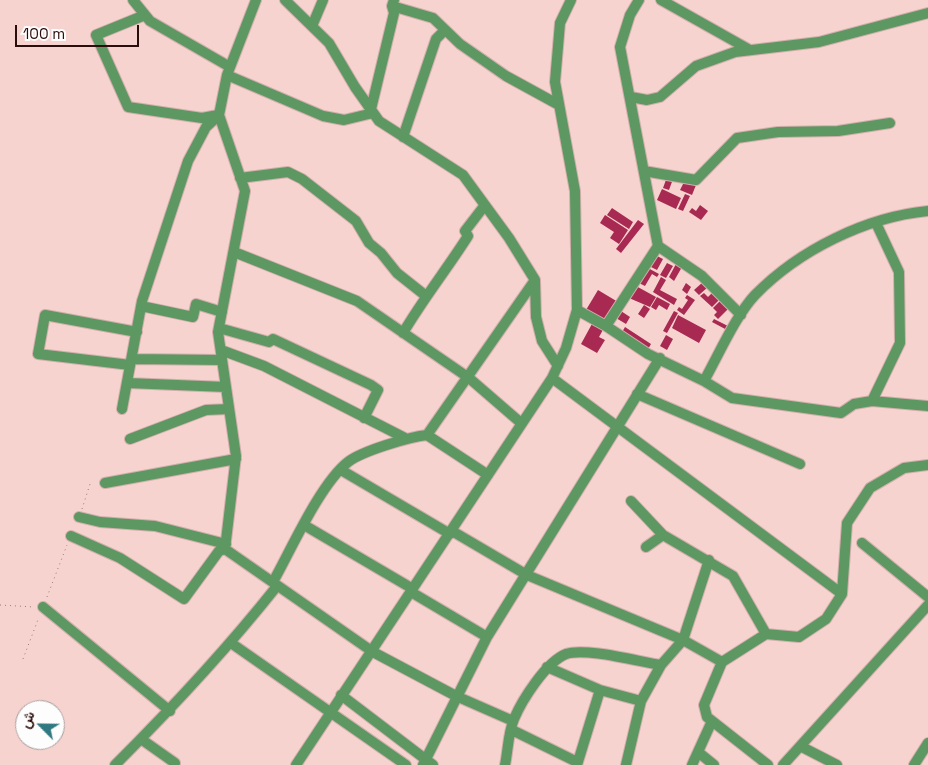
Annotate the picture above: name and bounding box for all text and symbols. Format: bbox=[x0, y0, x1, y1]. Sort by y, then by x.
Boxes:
scale bar bbox=[18, 15, 141, 47]
text: 100 m bbox=[23, 24, 65, 43]
north arrow bbox=[15, 700, 65, 750]
text: ش bbox=[16, 708, 39, 731]

